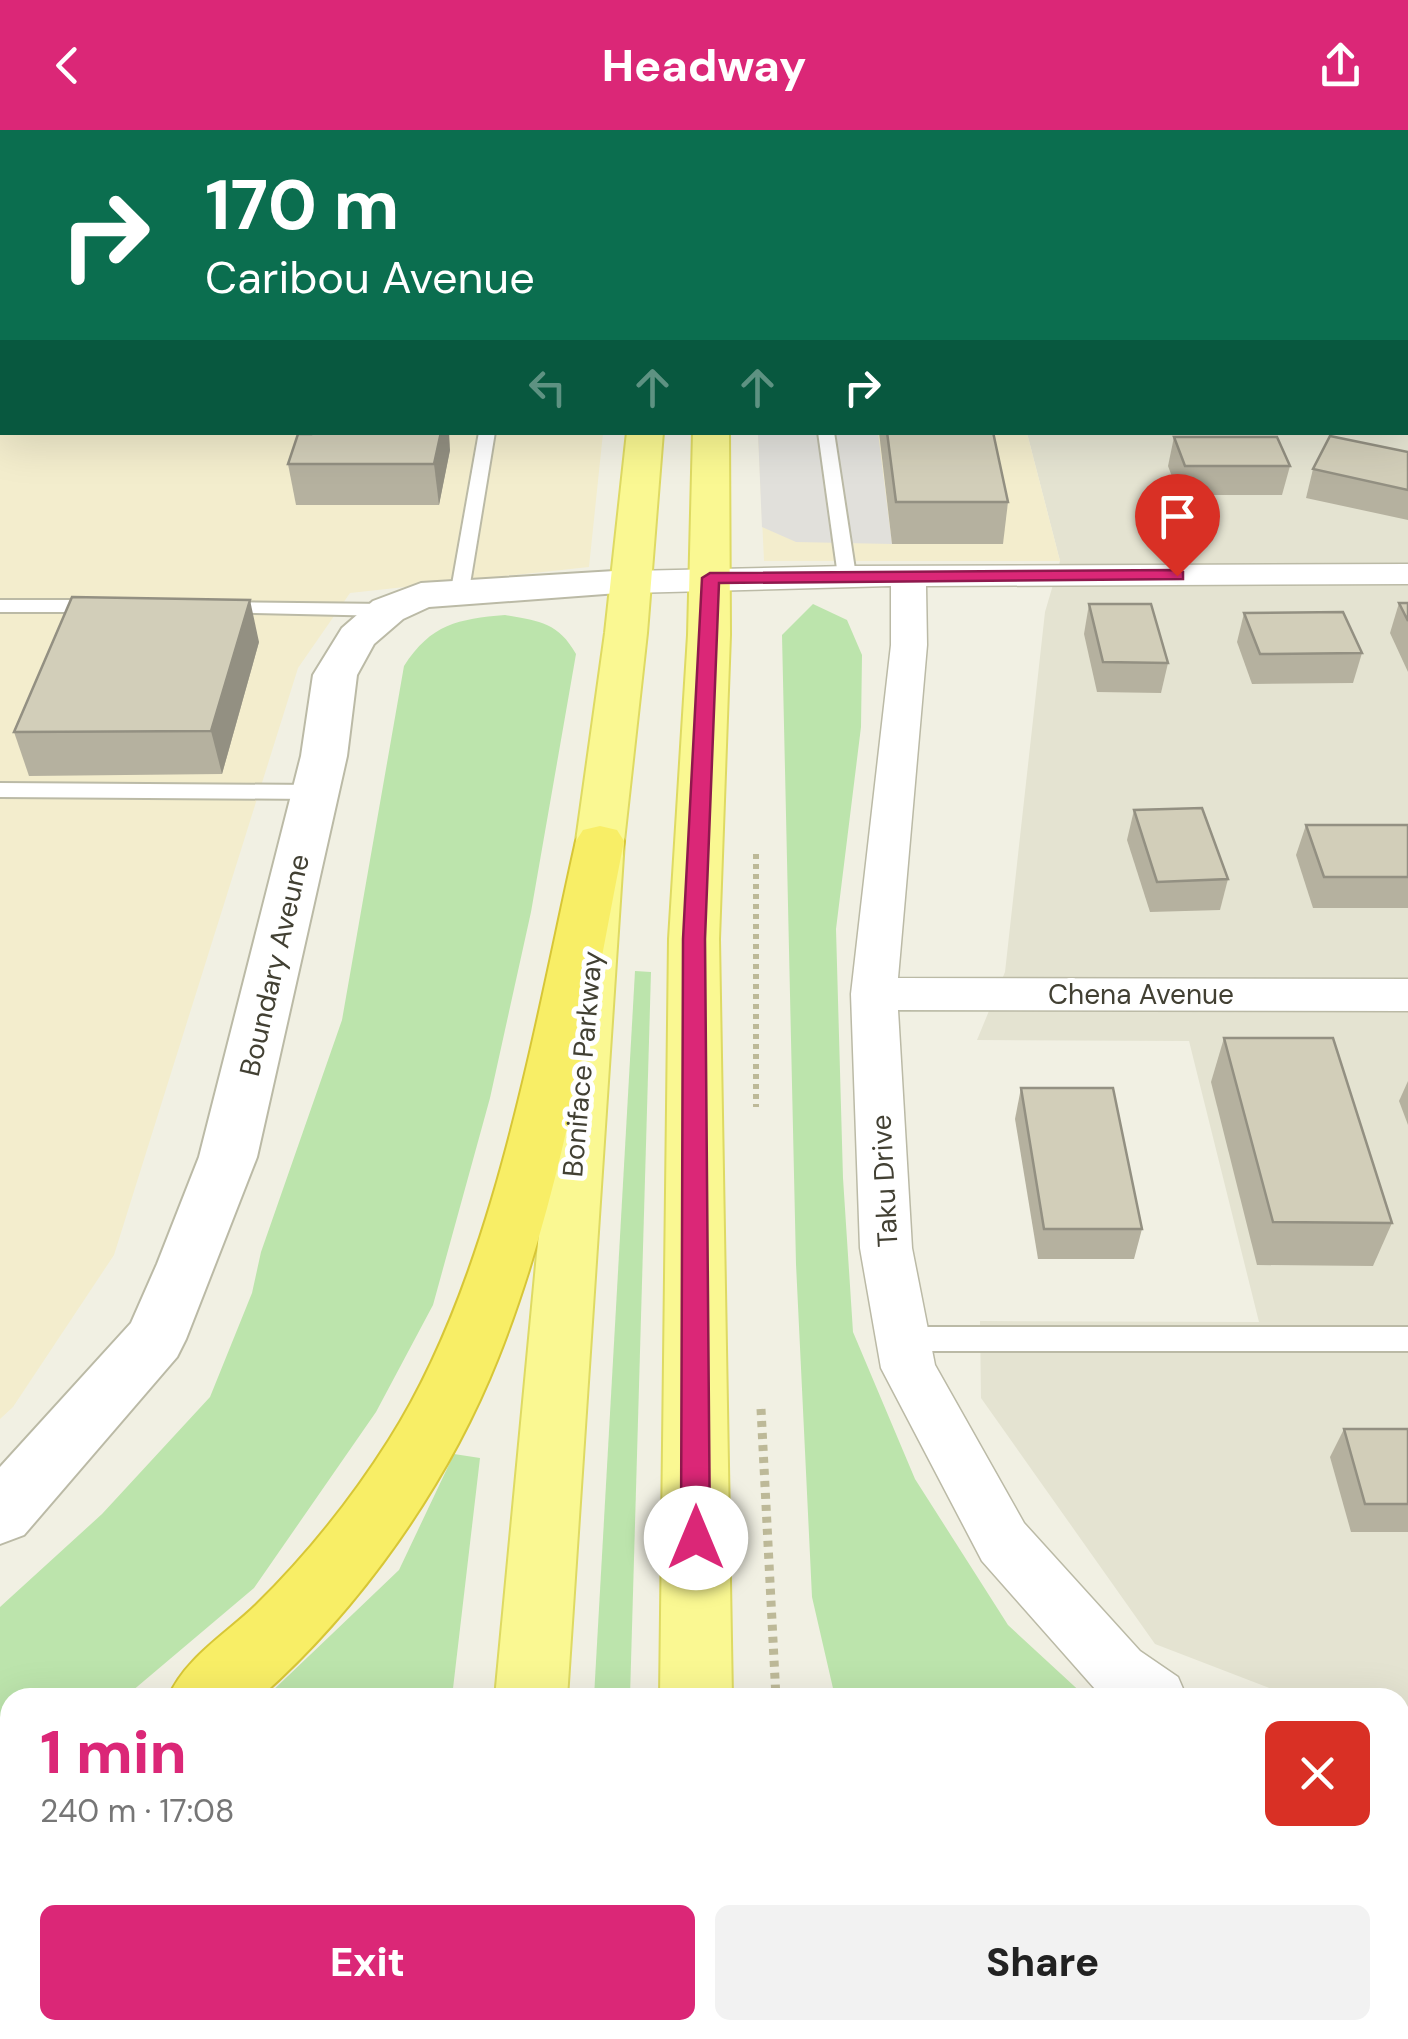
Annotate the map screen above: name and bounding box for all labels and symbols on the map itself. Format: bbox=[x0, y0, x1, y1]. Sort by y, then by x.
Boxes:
pin bbox=[1135, 474, 1220, 577]
street label: Boundary Aveune bbox=[231, 850, 318, 1080]
street label: Boniface Parkway bbox=[554, 950, 611, 1178]
street label: Chena Avenue bbox=[1048, 976, 1234, 1013]
street label: Taku Drive bbox=[863, 1114, 906, 1248]
position arrow bbox=[644, 1486, 748, 1590]

